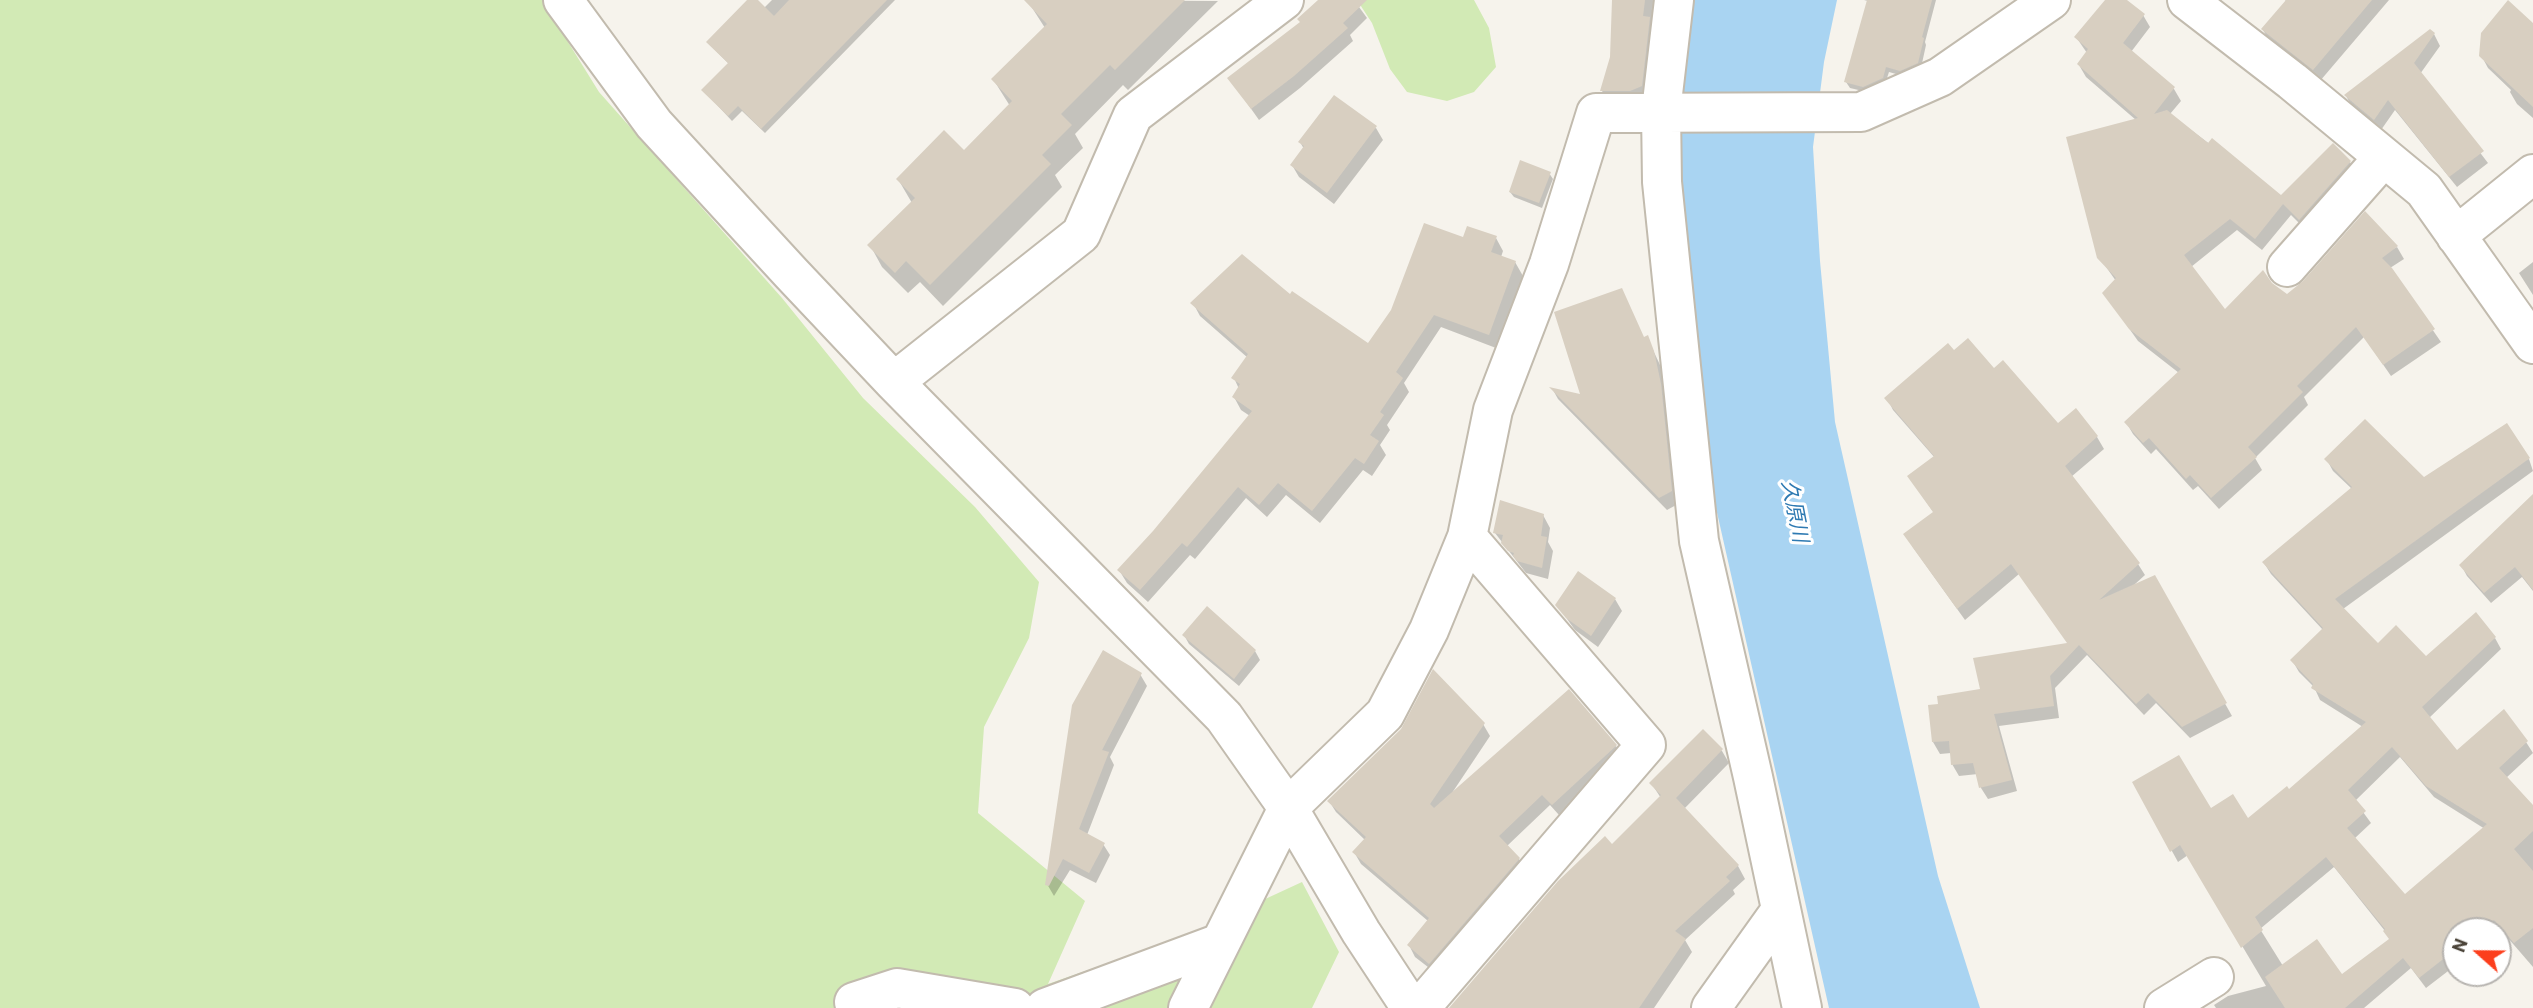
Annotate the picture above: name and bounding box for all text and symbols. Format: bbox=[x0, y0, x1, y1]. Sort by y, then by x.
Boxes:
water label: 久原川 bbox=[1777, 478, 1813, 544]
north arrow bbox=[2442, 917, 2512, 987]
text: N bbox=[2446, 935, 2472, 955]

